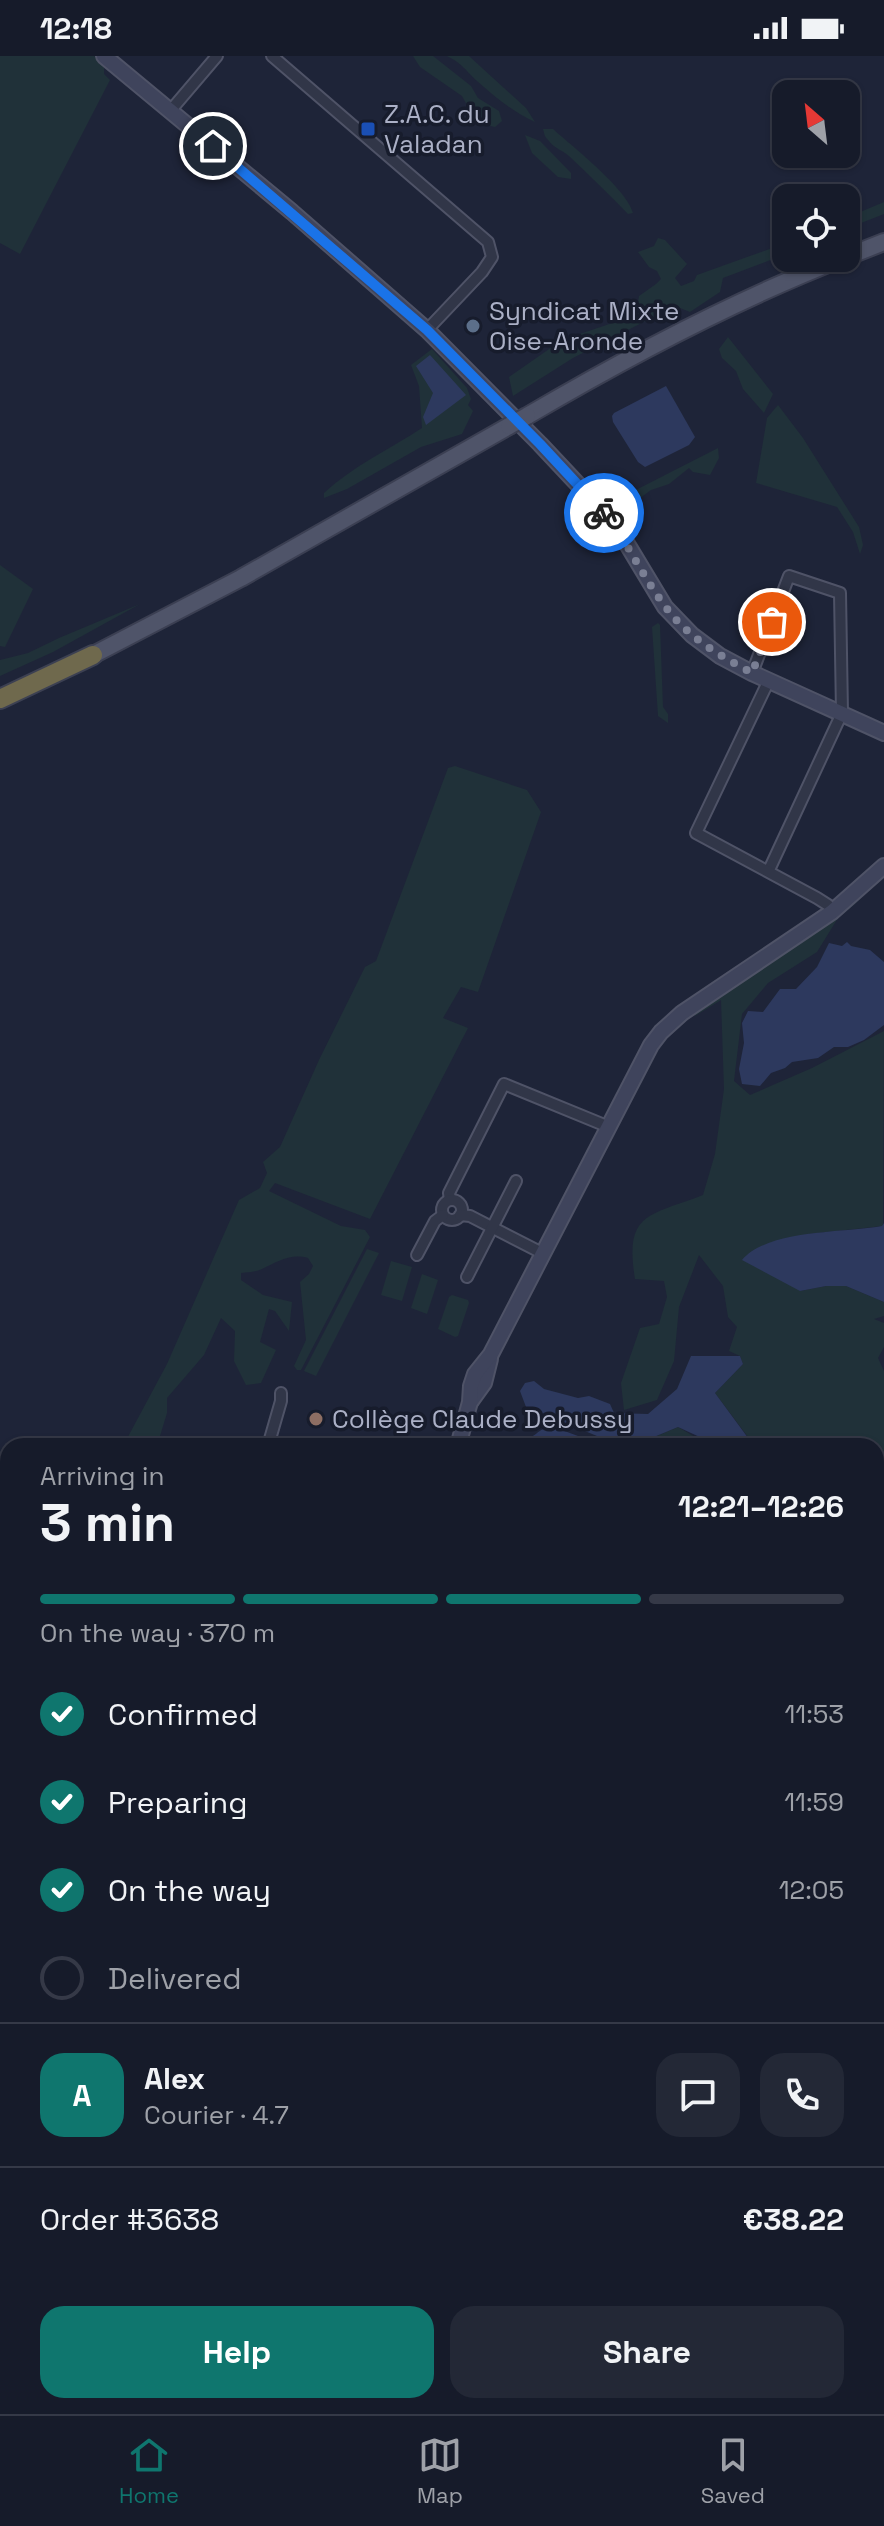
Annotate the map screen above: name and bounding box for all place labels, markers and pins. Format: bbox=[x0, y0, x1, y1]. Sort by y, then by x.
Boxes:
place label: Z.A.C. du Valadan bbox=[384, 97, 490, 161]
pin bbox=[179, 112, 247, 180]
marker: Z.A.C. du Valadan bbox=[359, 120, 377, 138]
place label: Syndicat Mixte Oise-Aronde bbox=[489, 294, 679, 358]
marker: Syndicat Mixte Oise-Aronde bbox=[464, 317, 482, 335]
pin bbox=[738, 588, 806, 656]
place label: Collège Claude Debussy bbox=[332, 1402, 633, 1436]
marker: Collège Claude Debussy bbox=[307, 1410, 325, 1428]

